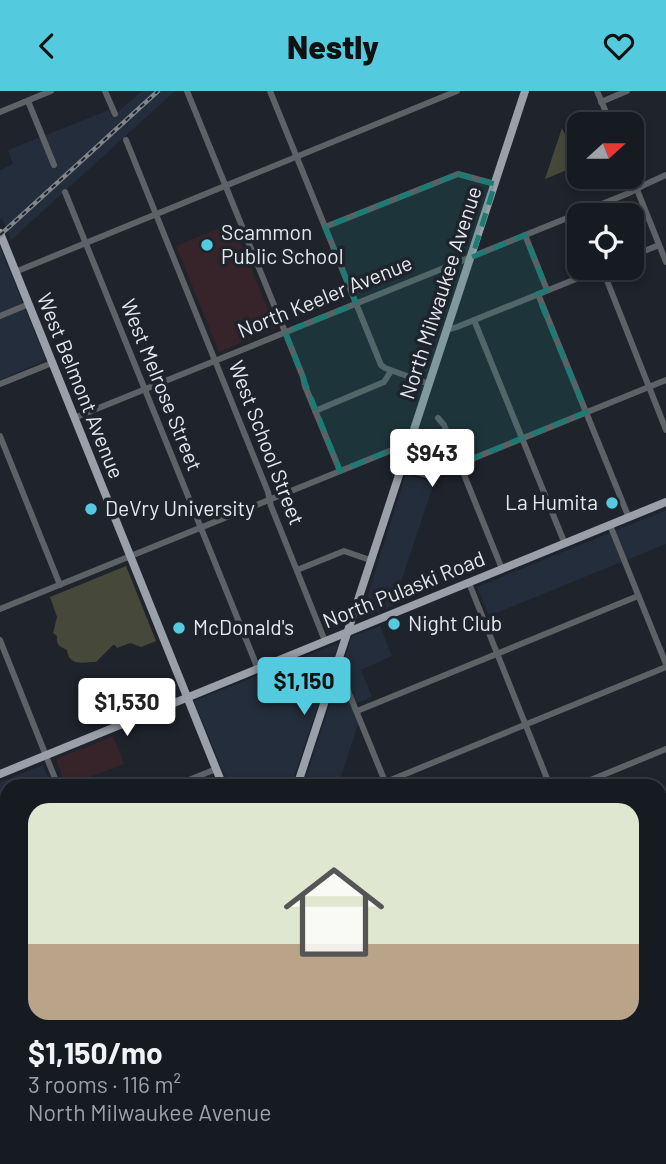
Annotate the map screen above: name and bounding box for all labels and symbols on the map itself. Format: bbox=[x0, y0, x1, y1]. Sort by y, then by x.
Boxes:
north arrow bbox=[567, 112, 644, 189]
street label: North Milwaukee Avenue bbox=[393, 183, 486, 402]
place label: Scammon Public School bbox=[221, 219, 344, 268]
marker: Scammon Public School bbox=[199, 237, 215, 253]
street label: North Keeler Avenue bbox=[233, 249, 415, 342]
street label: West Belmont Avenue bbox=[33, 289, 130, 482]
street label: West Melrose Street bbox=[116, 295, 208, 474]
street label: West School Street bbox=[225, 357, 310, 528]
pin: $943 bbox=[391, 429, 473, 489]
place label: La Humita bbox=[505, 489, 598, 514]
place label: DeVry University bbox=[105, 495, 255, 520]
marker: La Humita bbox=[604, 495, 620, 511]
marker: DeVry University bbox=[83, 501, 99, 517]
street label: North Pulaski Road bbox=[319, 545, 488, 633]
place label: Night Club bbox=[408, 610, 502, 635]
place label: McDonald's bbox=[193, 614, 294, 639]
marker: Night Club bbox=[386, 616, 402, 632]
marker: McDonald's bbox=[171, 620, 187, 636]
pin: $1,150 bbox=[247, 657, 361, 717]
pin: $1,530 bbox=[70, 679, 184, 738]

